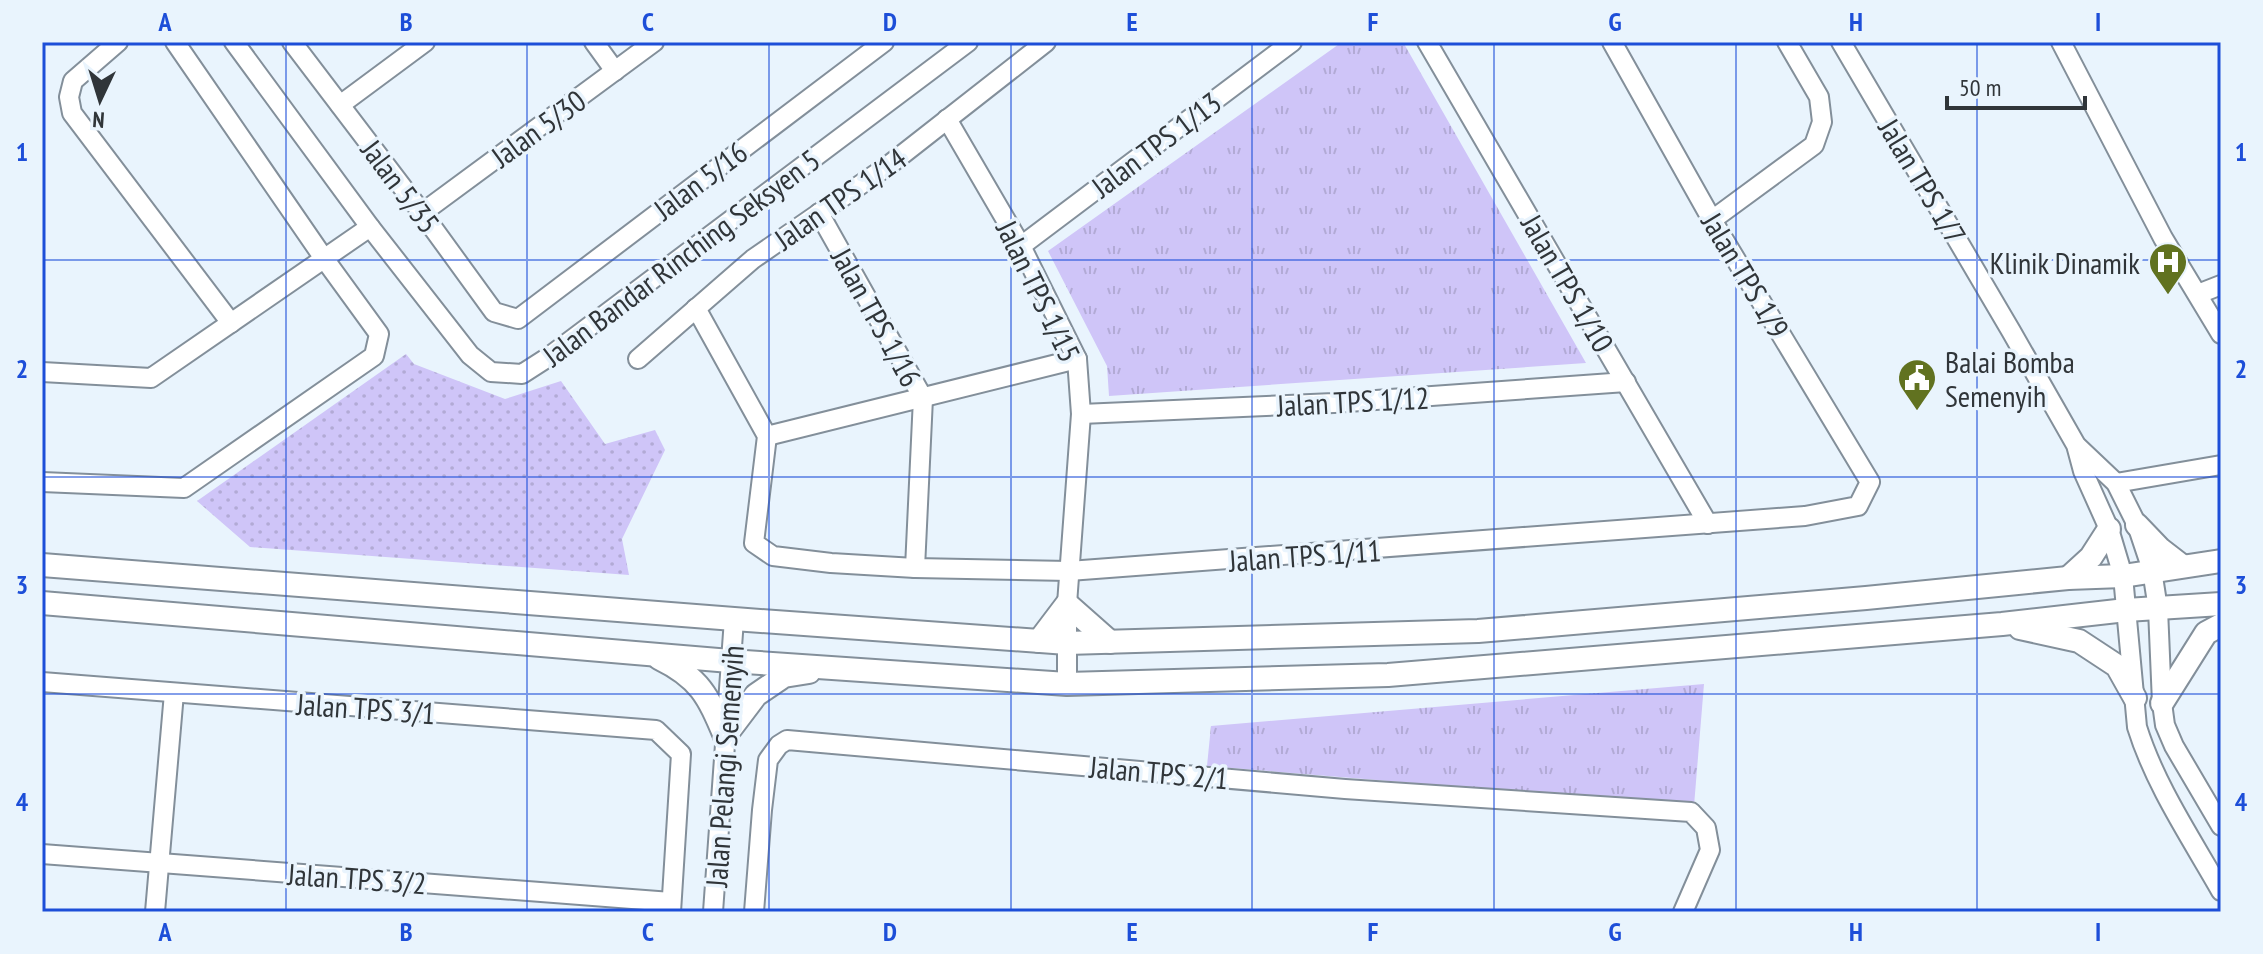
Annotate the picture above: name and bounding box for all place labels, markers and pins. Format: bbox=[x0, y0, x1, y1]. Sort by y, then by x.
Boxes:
hospital icon: Klinik Dinamik bbox=[2147, 241, 2189, 296]
place label: Klinik Dinamik bbox=[1990, 243, 2140, 282]
place label: Balai Bomba Semenyih bbox=[1945, 342, 2075, 415]
public building icon: Balai Bomba Semenyih bbox=[1896, 357, 1938, 412]

